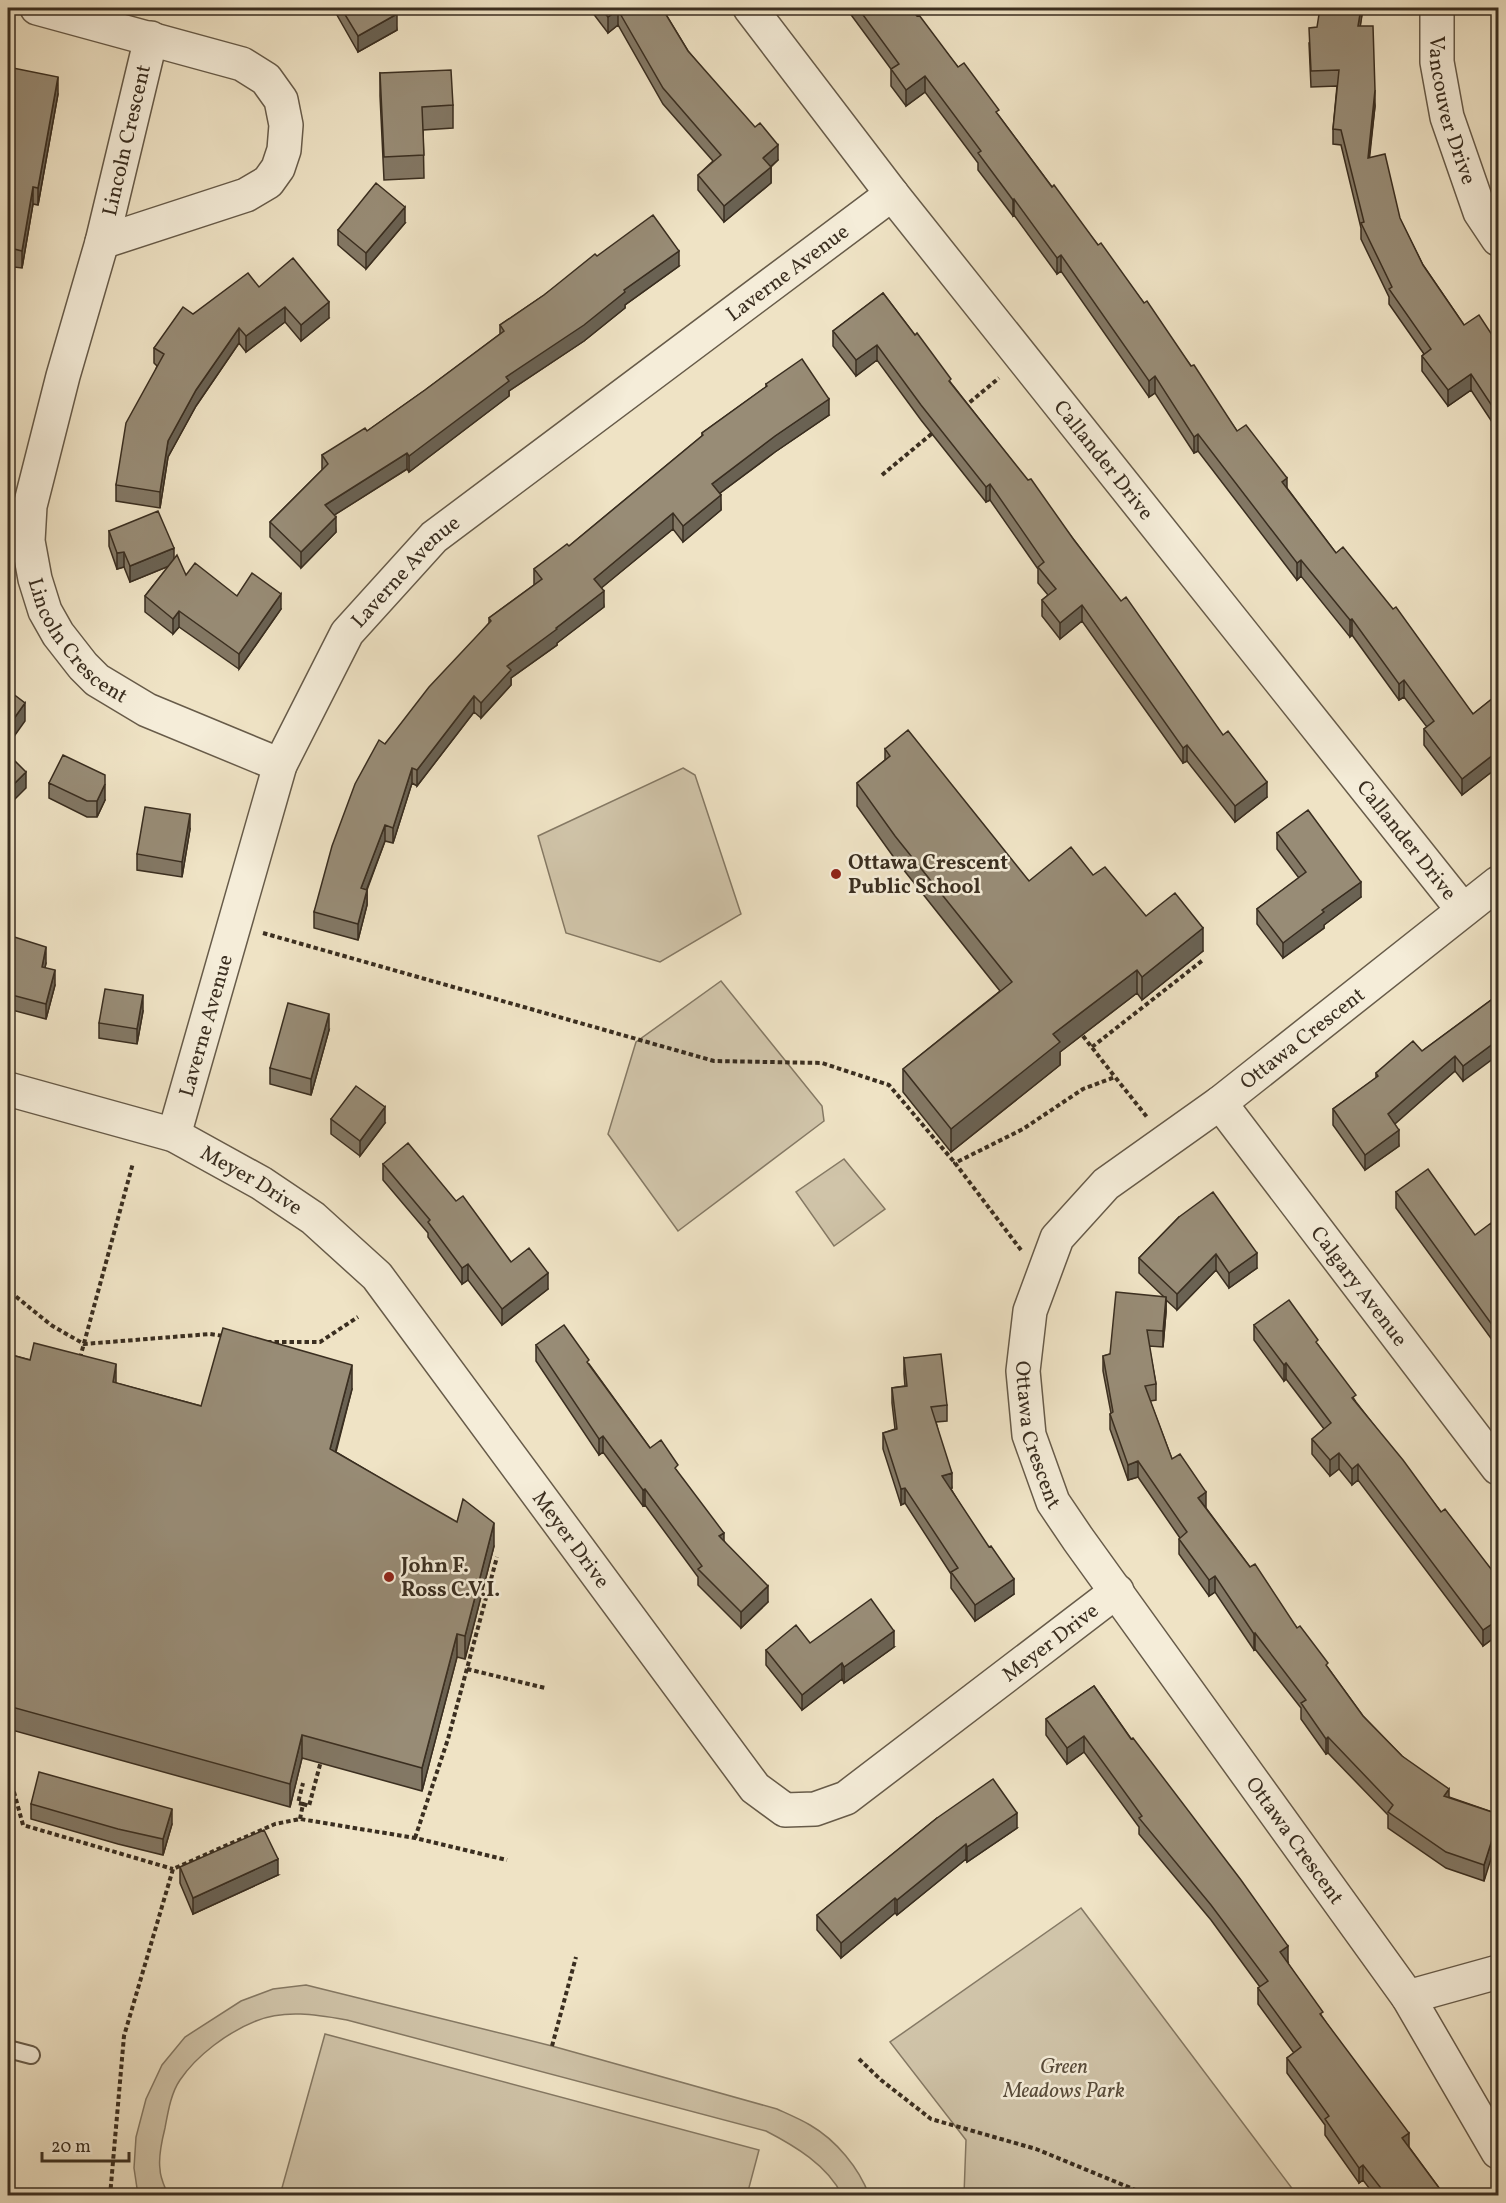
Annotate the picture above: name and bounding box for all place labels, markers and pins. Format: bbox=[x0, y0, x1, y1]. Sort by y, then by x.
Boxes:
place label: Ottawa Crescent Public School bbox=[848, 849, 1008, 902]
marker: Ottawa Crescent Public School bbox=[829, 867, 843, 881]
place label: John F. Ross C.V.I. bbox=[400, 1552, 500, 1605]
marker: John F. Ross C.V.I. bbox=[382, 1570, 396, 1584]

